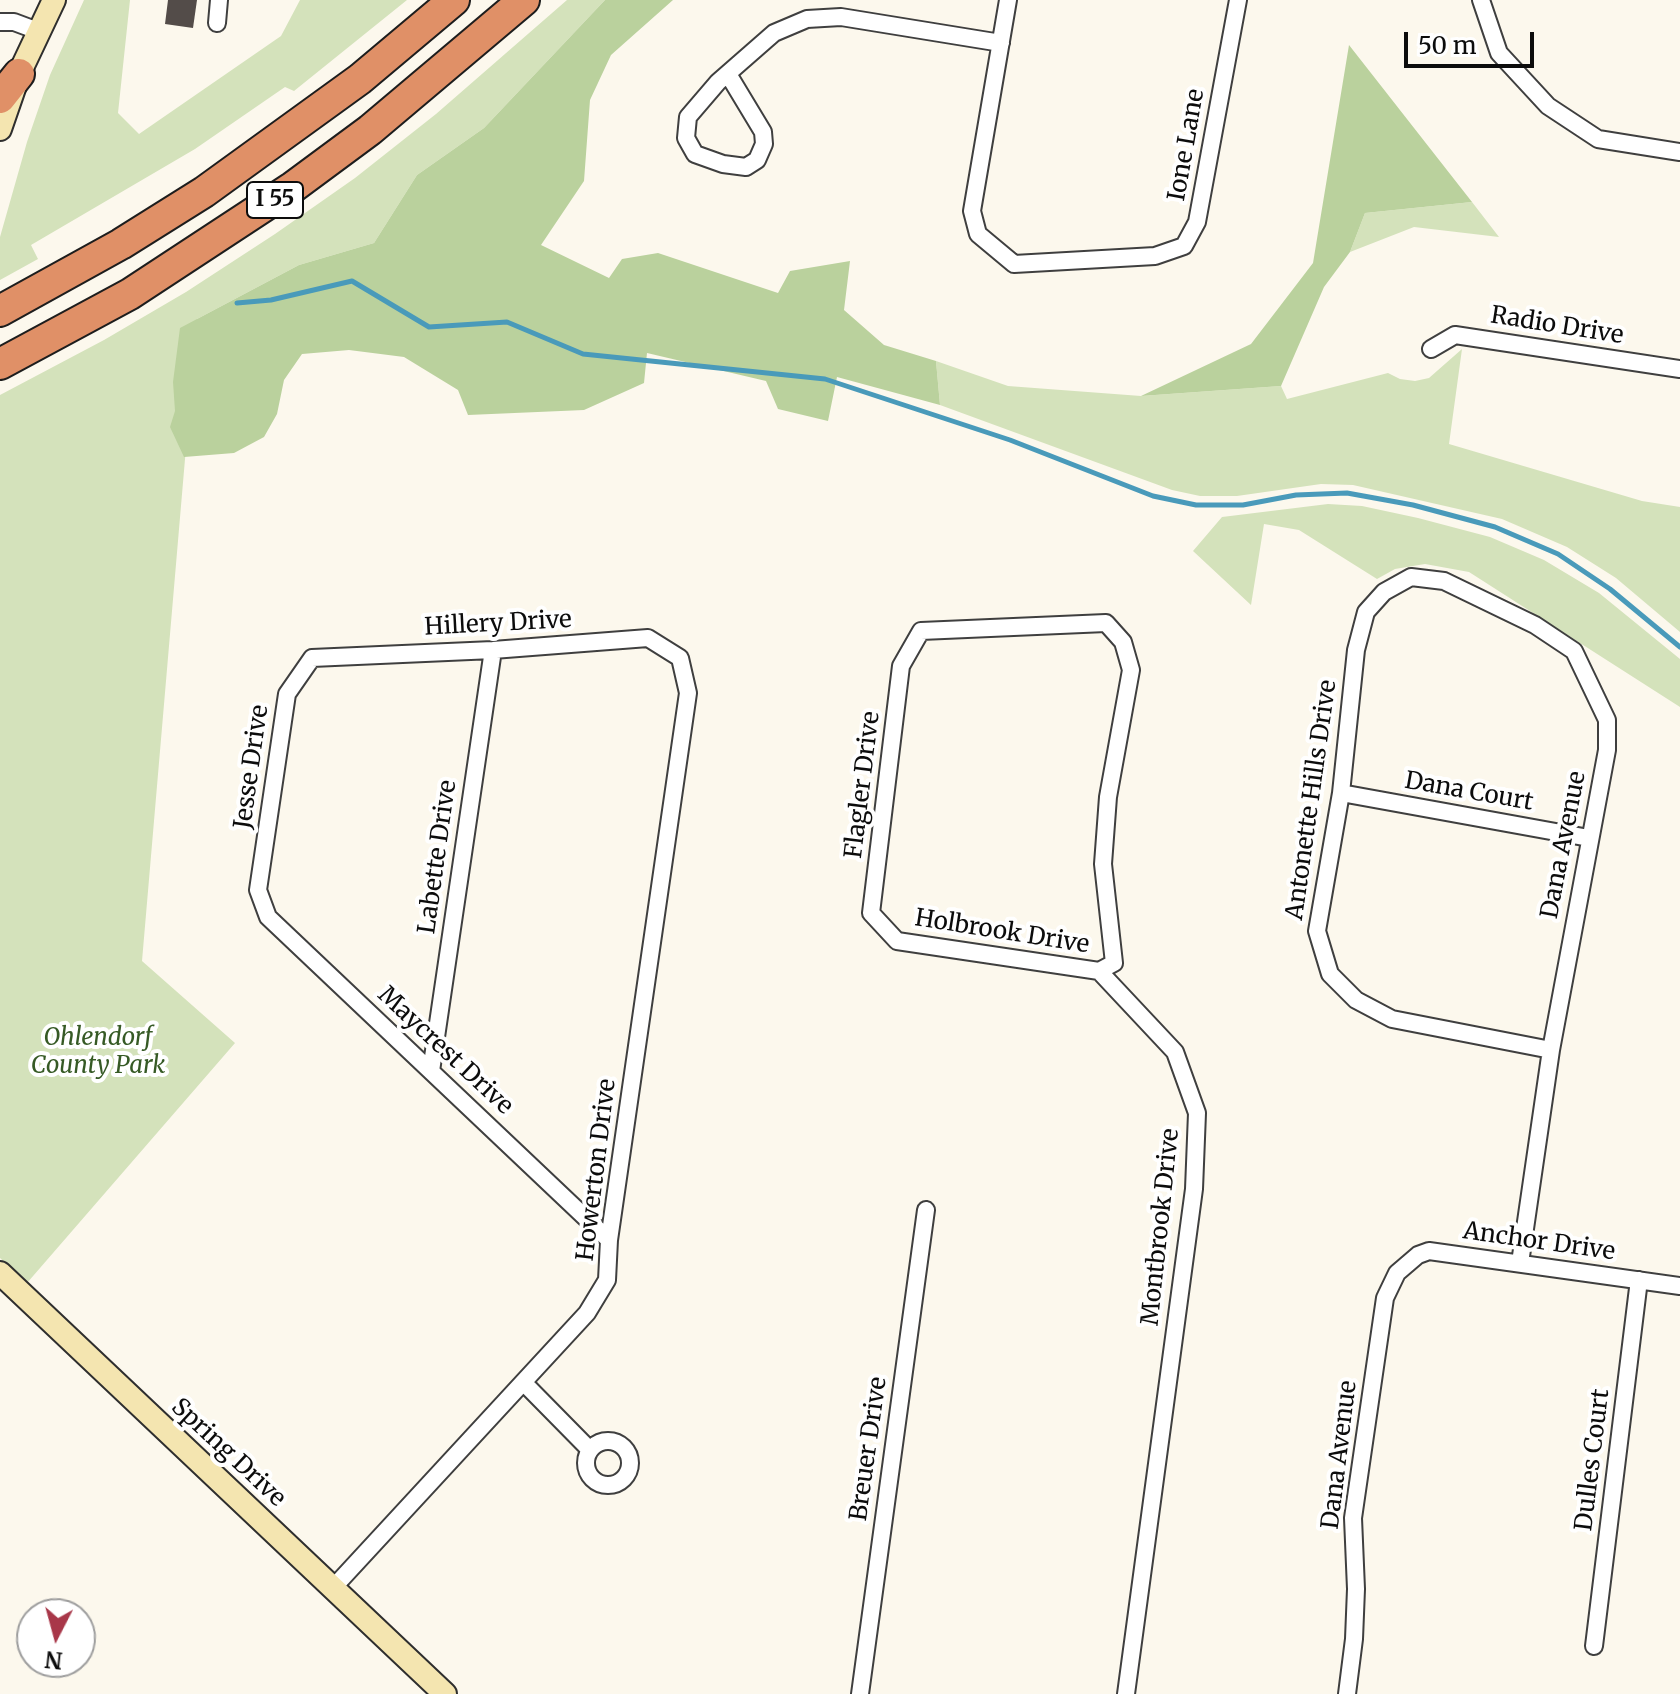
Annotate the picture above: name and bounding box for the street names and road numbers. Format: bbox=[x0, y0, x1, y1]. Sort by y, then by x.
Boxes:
street label: Ione Lane bbox=[1163, 87, 1211, 203]
road number: I 55 bbox=[247, 182, 303, 218]
street label: Radio Drive bbox=[1489, 301, 1625, 351]
street label: Hillery Drive bbox=[424, 606, 572, 642]
street label: Antonette Hills Drive bbox=[1281, 678, 1343, 922]
street label: Jesse Drive bbox=[229, 703, 275, 831]
street label: Flagler Drive bbox=[840, 710, 886, 860]
street label: Dana Court bbox=[1403, 767, 1535, 817]
street label: Dana Avenue bbox=[1536, 769, 1592, 921]
street label: Labette Drive bbox=[413, 778, 463, 936]
street label: Holbrook Drive bbox=[913, 904, 1091, 960]
street label: Maycrest Drive bbox=[372, 981, 518, 1121]
street label: Howerton Drive bbox=[572, 1077, 622, 1263]
street label: Montbrook Drive bbox=[1136, 1127, 1186, 1327]
street label: Anchor Drive bbox=[1461, 1217, 1617, 1267]
street label: Breuer Drive bbox=[845, 1375, 893, 1523]
street label: Dana Avenue bbox=[1317, 1379, 1363, 1531]
street label: Dulles Court bbox=[1570, 1387, 1616, 1533]
street label: Spring Drive bbox=[165, 1393, 291, 1513]

